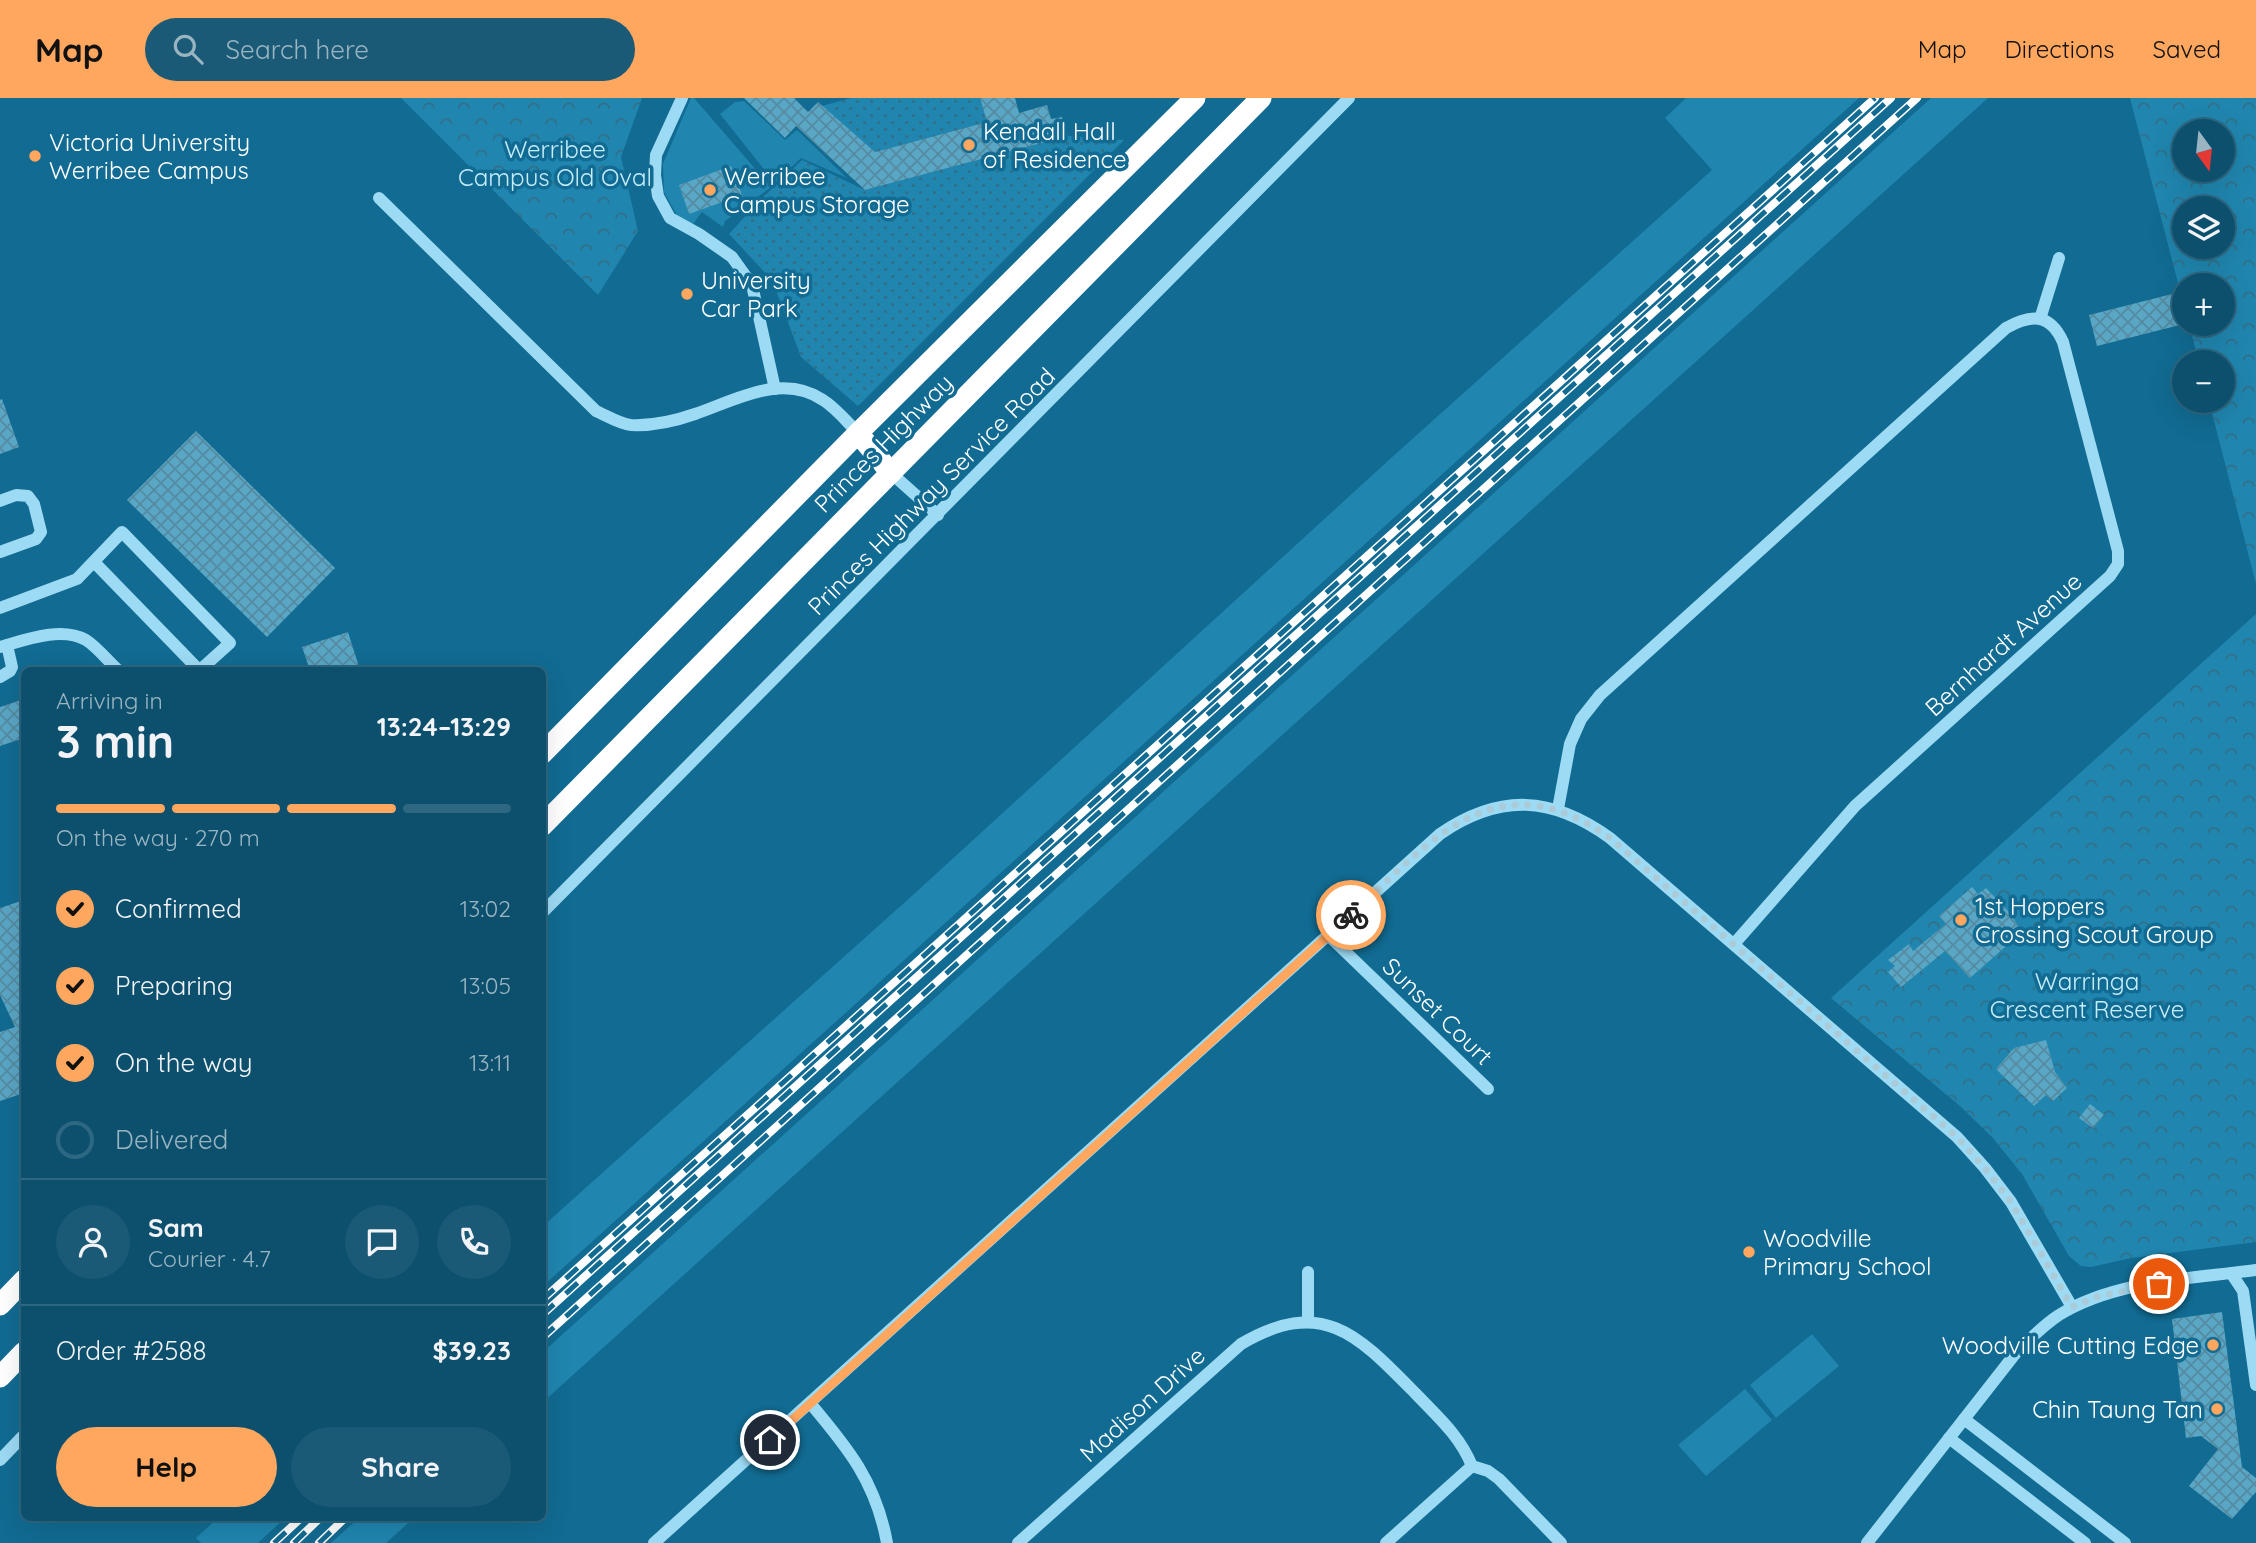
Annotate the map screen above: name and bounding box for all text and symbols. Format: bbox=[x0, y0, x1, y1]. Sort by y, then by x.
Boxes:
search box bbox=[145, 18, 635, 81]
text: Map bbox=[35, 29, 103, 70]
icon: search bbox=[169, 30, 207, 68]
text: Search here bbox=[225, 33, 369, 66]
text: Map bbox=[1918, 34, 1967, 64]
text: Directions bbox=[2005, 34, 2115, 64]
text: Saved bbox=[2153, 34, 2221, 64]
place label: Kendall Hall of Residence bbox=[983, 116, 1127, 174]
north arrow bbox=[2172, 119, 2235, 182]
map controls bbox=[2172, 119, 2235, 413]
place label: Victoria University Werribee Campus bbox=[49, 127, 250, 185]
park label: Werribee Campus Old Oval bbox=[458, 134, 652, 192]
marker: Kendall Hall of Residence bbox=[961, 137, 977, 153]
marker: Victoria University Werribee Campus bbox=[27, 148, 43, 164]
place label: Werribee Campus Storage bbox=[724, 161, 910, 219]
marker: Werribee Campus Storage bbox=[702, 182, 718, 198]
button: layers bbox=[2172, 196, 2235, 259]
place label: University Car Park bbox=[701, 265, 811, 323]
button: + bbox=[2172, 273, 2235, 336]
marker: University Car Park bbox=[679, 286, 695, 302]
button: − bbox=[2172, 350, 2235, 413]
street label: Princes Highway Service Road bbox=[801, 361, 1061, 621]
street label: Princes Highway bbox=[807, 367, 959, 519]
street label: Bernhardt Avenue bbox=[1918, 566, 2088, 722]
text: Arriving in bbox=[56, 686, 163, 715]
text: 13:24–13:29 bbox=[377, 710, 511, 743]
text: 3 min bbox=[56, 712, 174, 770]
text: On the way · 270 m bbox=[56, 823, 260, 852]
courier bbox=[1316, 880, 1386, 950]
icon: check bbox=[56, 890, 94, 928]
place label: 1st Hoppers Crossing Scout Group bbox=[1975, 891, 2214, 949]
text: Confirmed bbox=[115, 892, 242, 925]
text: 13:02 bbox=[460, 894, 511, 923]
icon: bike bbox=[1332, 896, 1370, 934]
marker: 1st Hoppers Crossing Scout Group bbox=[1953, 912, 1969, 928]
street label: Sunset Court bbox=[1377, 951, 1499, 1071]
park label: Warringa Crescent Reserve bbox=[1990, 966, 2184, 1024]
icon: check bbox=[56, 967, 94, 1005]
text: Preparing bbox=[115, 969, 233, 1002]
text: 13:05 bbox=[460, 971, 511, 1000]
icon: check bbox=[56, 1044, 94, 1082]
text: On the way bbox=[115, 1046, 253, 1079]
text: 13:11 bbox=[469, 1048, 511, 1077]
text: Delivered bbox=[115, 1123, 228, 1156]
button: person bbox=[56, 1205, 130, 1279]
button: chat bbox=[345, 1205, 419, 1279]
button: phone bbox=[437, 1205, 511, 1279]
text: Sam bbox=[148, 1211, 204, 1244]
place label: Woodville Primary School bbox=[1763, 1223, 1932, 1281]
text: Courier · 4.7 bbox=[148, 1244, 271, 1273]
marker: Woodville Primary School bbox=[1741, 1244, 1757, 1260]
pin bbox=[2129, 1254, 2189, 1314]
icon: bag bbox=[2140, 1265, 2178, 1303]
place label: Woodville Cutting Edge bbox=[1942, 1330, 2199, 1360]
text: Order #2588 bbox=[56, 1334, 207, 1367]
text: $39.23 bbox=[433, 1334, 511, 1367]
marker: Woodville Cutting Edge bbox=[2205, 1337, 2221, 1353]
street label: Madison Drive bbox=[1073, 1340, 1211, 1468]
place label: Chin Taung Tan bbox=[2032, 1394, 2203, 1424]
marker: Chin Taung Tan bbox=[2209, 1401, 2225, 1417]
pin bbox=[740, 1410, 800, 1470]
icon: home bbox=[751, 1421, 789, 1459]
button: Help bbox=[56, 1427, 277, 1507]
button: Share bbox=[291, 1427, 511, 1507]

